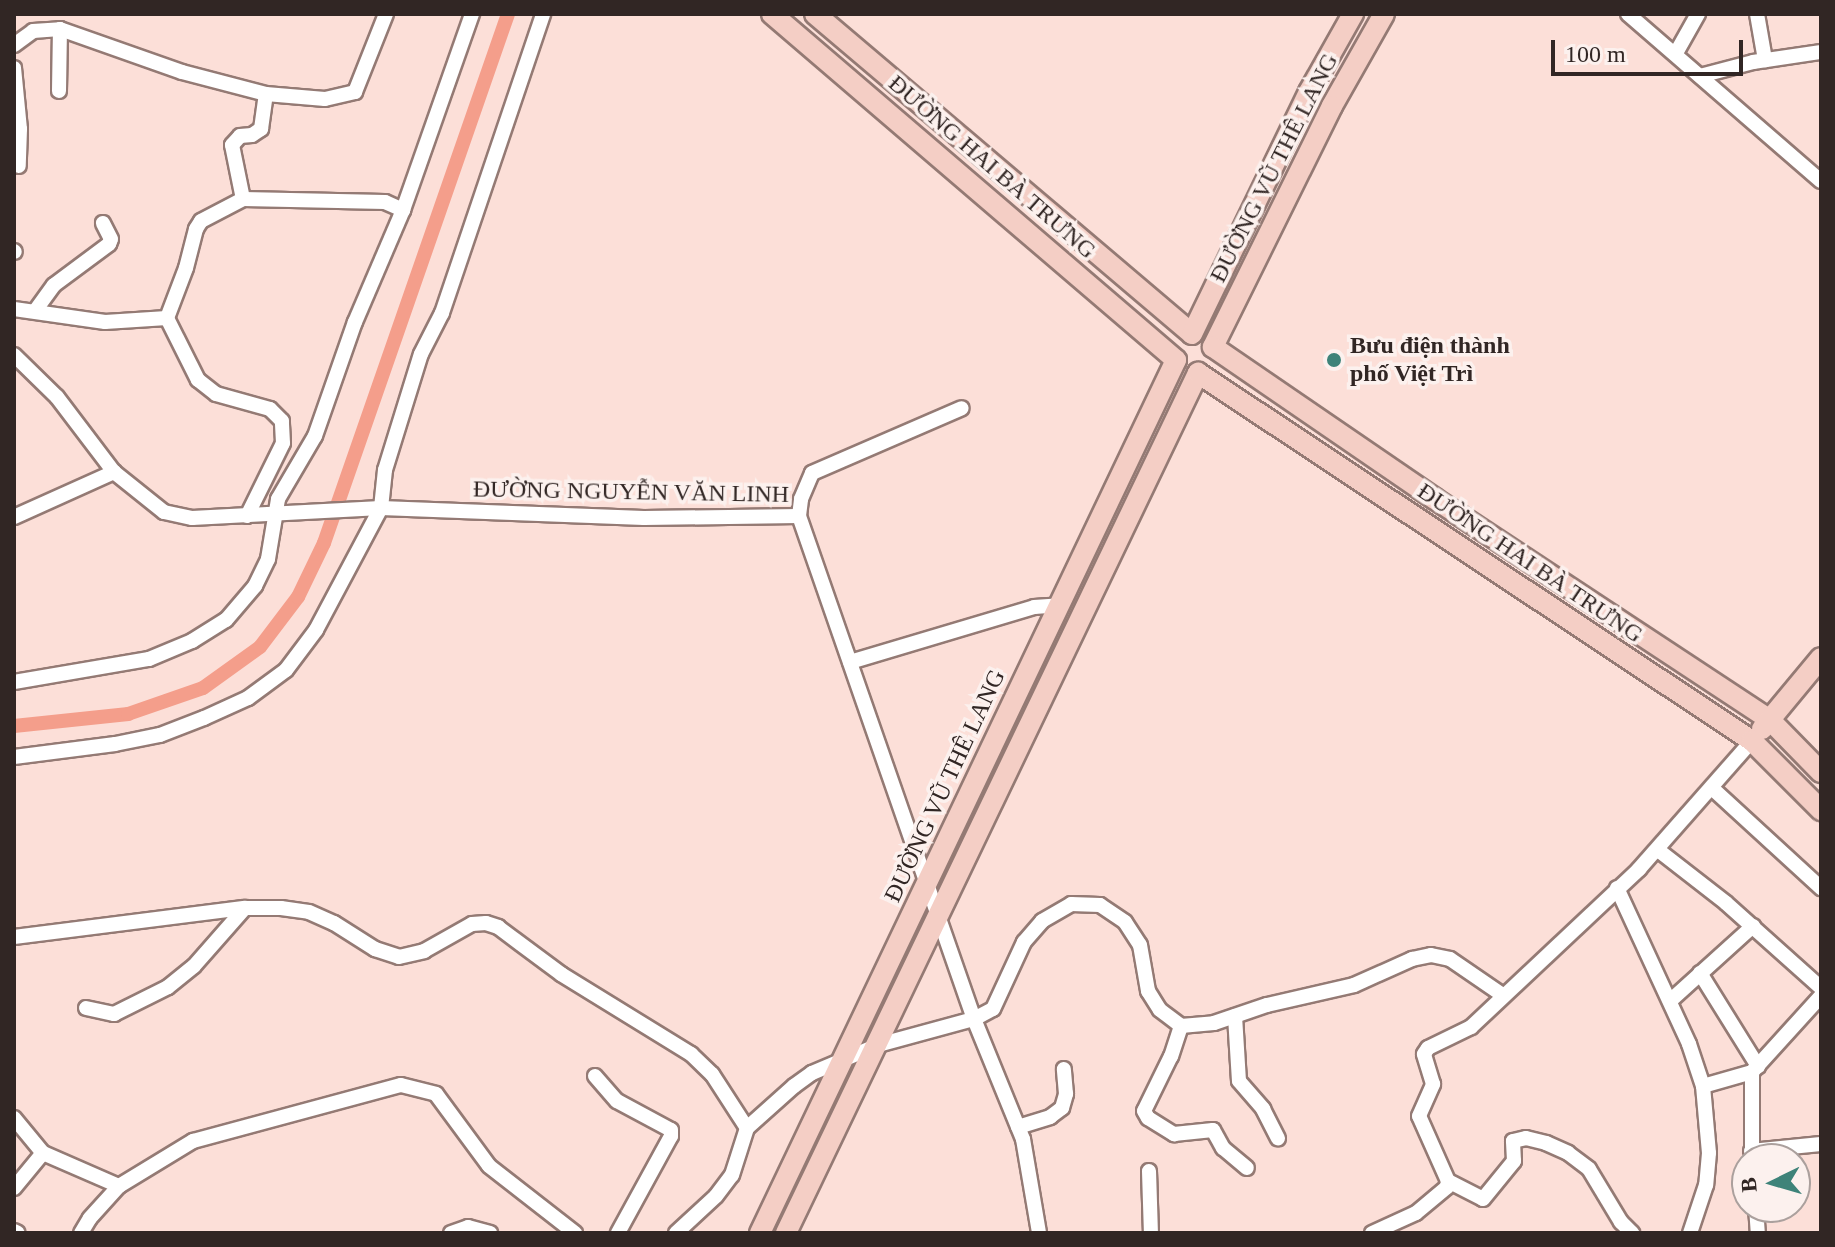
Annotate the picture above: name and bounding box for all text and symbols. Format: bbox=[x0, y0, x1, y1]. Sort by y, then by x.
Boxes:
scale bar bbox=[1555, 24, 1747, 74]
text: 100 m bbox=[1565, 41, 1626, 67]
street label: ĐƯỜNG VŨ THÊ LANG bbox=[1204, 48, 1344, 288]
street label: ĐƯỜNG HAI BÀ TRƯNG bbox=[882, 69, 1102, 265]
place label: Bưu điện thành phố Việt Trì bbox=[1350, 332, 1510, 388]
marker: Bưu điện thành phố Việt Trì bbox=[1325, 351, 1343, 369]
street label: ĐƯỜNG NGUYỄN VĂN LINH bbox=[472, 475, 790, 509]
street label: ĐƯỜNG HAI BÀ TRƯNG bbox=[1412, 477, 1648, 649]
street label: ĐƯỜNG VŨ THÊ LANG bbox=[878, 665, 1012, 907]
north arrow bbox=[1731, 1143, 1811, 1223]
text: B bbox=[1735, 1177, 1762, 1193]

